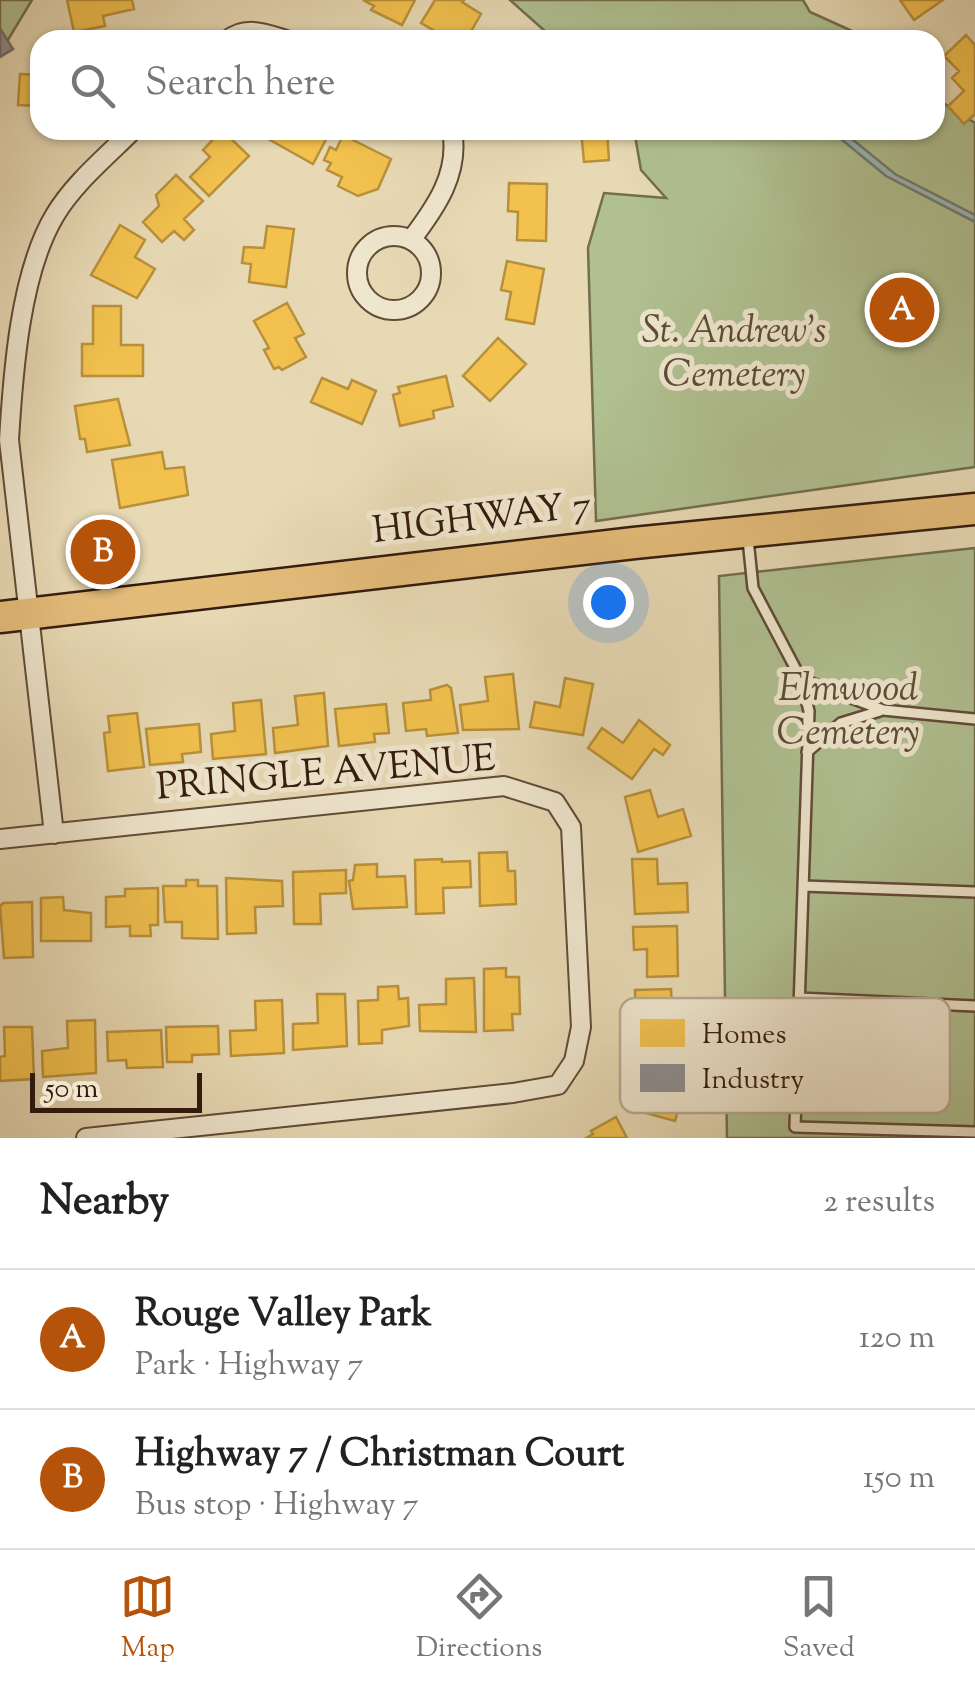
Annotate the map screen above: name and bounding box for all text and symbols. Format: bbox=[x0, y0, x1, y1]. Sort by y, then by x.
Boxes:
search box bbox=[30, 30, 945, 140]
icon: search bbox=[65, 58, 120, 113]
text: Search here bbox=[145, 58, 336, 112]
pin: A bbox=[870, 272, 934, 348]
park label: St. Andrew's Cemetery bbox=[642, 306, 826, 404]
street label: HIGHWAY 7 bbox=[370, 480, 594, 560]
pin: B bbox=[70, 514, 136, 590]
your location bbox=[583, 577, 634, 628]
park label: Elmwood Cemetery bbox=[777, 664, 919, 762]
street label: PRINGLE AVENUE bbox=[154, 733, 498, 817]
legend bbox=[620, 998, 950, 1113]
text: Homes bbox=[702, 1016, 786, 1056]
text: Industry bbox=[702, 1061, 804, 1101]
scale bar bbox=[30, 1068, 202, 1112]
text: 50 m bbox=[45, 1070, 99, 1110]
text: Nearby bbox=[40, 1173, 169, 1233]
text: 2 results bbox=[823, 1180, 935, 1226]
text: Rouge Valley Park bbox=[135, 1289, 432, 1343]
text: A bbox=[60, 1316, 85, 1362]
text: 120 m bbox=[859, 1316, 935, 1362]
text: Park · Highway 7 bbox=[135, 1343, 363, 1389]
text: Highway 7 / Christman Court bbox=[135, 1429, 624, 1483]
text: B bbox=[62, 1456, 83, 1502]
text: 150 m bbox=[863, 1456, 935, 1502]
text: Bus stop · Highway 7 bbox=[135, 1483, 419, 1529]
tab: Map bbox=[120, 1569, 175, 1669]
tab: Directions bbox=[416, 1569, 542, 1669]
tab: Saved bbox=[783, 1569, 855, 1669]

